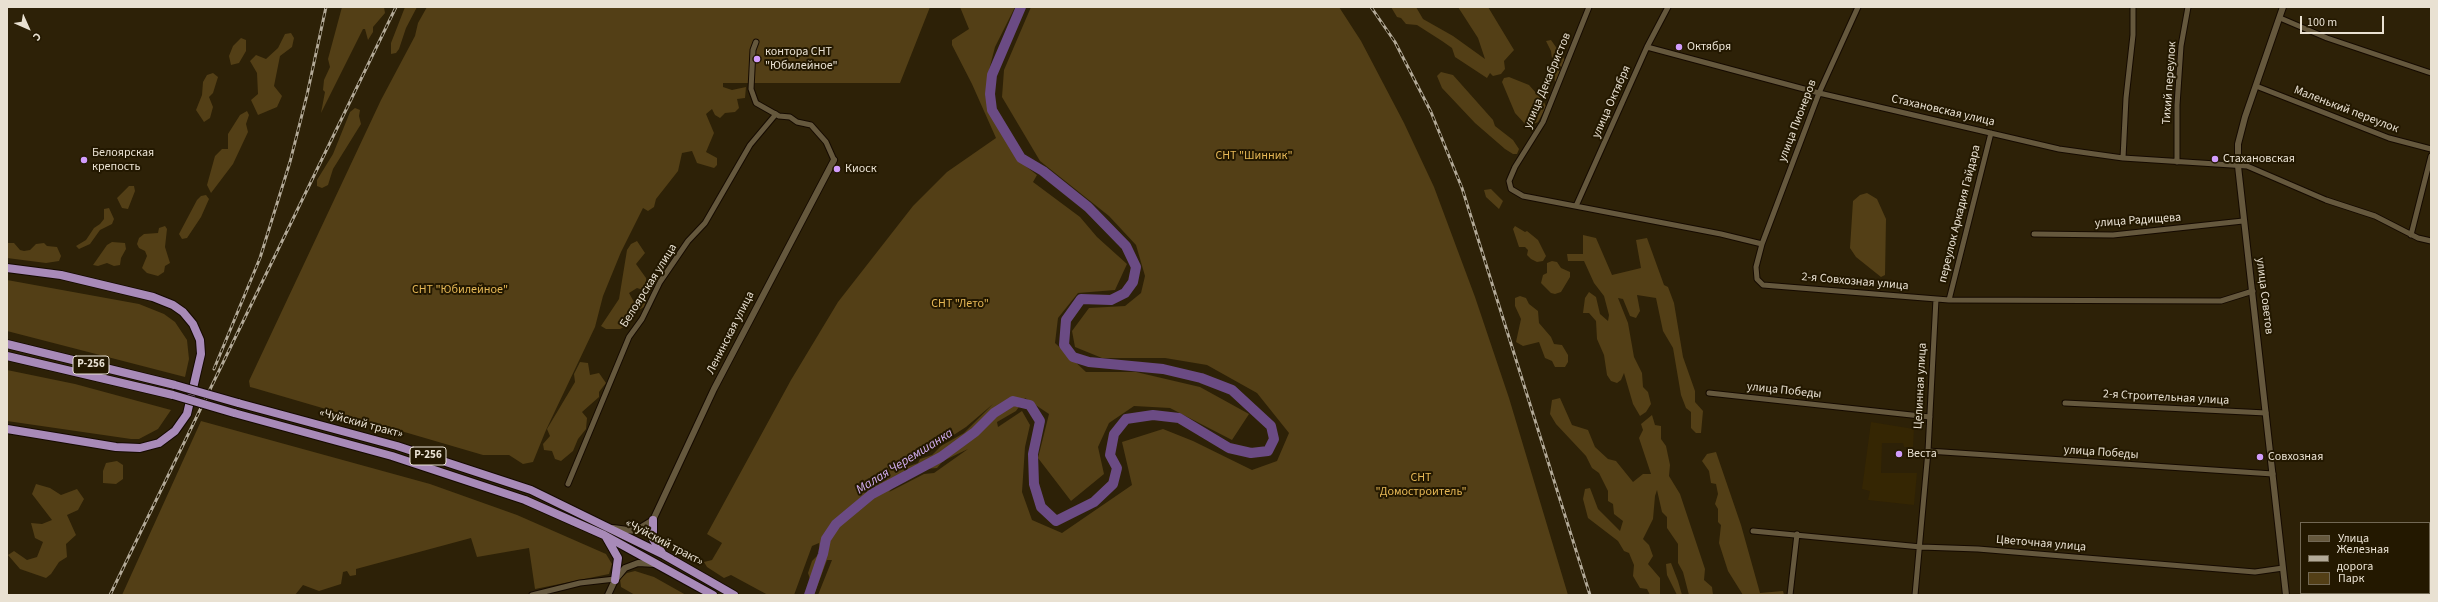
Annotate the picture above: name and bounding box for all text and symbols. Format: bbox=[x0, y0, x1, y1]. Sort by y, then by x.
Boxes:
north arrow bbox=[8, 8, 48, 48]
scale bar bbox=[2302, 8, 2386, 34]
text: 100 m bbox=[2307, 14, 2337, 31]
text: С bbox=[29, 29, 44, 44]
street label: улица Декабристов bbox=[1521, 31, 1575, 131]
place label: Октября bbox=[1687, 40, 1731, 54]
street label: Тихий переулок bbox=[2160, 41, 2180, 125]
marker: Октября bbox=[1674, 42, 1684, 52]
place label: контора СНТ "Юбилейное" bbox=[765, 45, 838, 73]
marker: контора СНТ "Юбилейное" bbox=[752, 54, 762, 64]
street label: улица Октября bbox=[1590, 63, 1634, 141]
street label: улица Пионеров bbox=[1776, 78, 1820, 164]
street label: Маленький переулок bbox=[2292, 83, 2400, 137]
street label: Стахановская улица bbox=[1890, 92, 1996, 130]
street label: переулок Аркадия Гайдара bbox=[1936, 144, 1984, 284]
place label: Белоярская крепость bbox=[92, 146, 154, 174]
park label: СНТ "Шинник" bbox=[1215, 149, 1293, 163]
place label: Стахановская bbox=[2223, 152, 2295, 166]
marker: Стахановская bbox=[2210, 154, 2220, 164]
marker: Белоярская крепость bbox=[79, 155, 89, 165]
place label: Киоск bbox=[845, 162, 877, 176]
marker: Киоск bbox=[832, 164, 842, 174]
street label: улица Радищева bbox=[2094, 211, 2182, 231]
street label: Белоярская улица bbox=[617, 241, 681, 331]
street label: улица Советов bbox=[2252, 257, 2276, 335]
street label: 2-я Совхозная улица bbox=[1801, 270, 1909, 294]
park label: СНТ "Юбилейное" bbox=[412, 283, 508, 297]
street label: Ленинская улица bbox=[704, 289, 758, 377]
park label: СНТ "Лето" bbox=[931, 297, 989, 311]
street label: Целинная улица bbox=[1912, 342, 1930, 430]
road number: Р-256 bbox=[73, 356, 109, 374]
street label: улица Победы bbox=[1746, 380, 1822, 402]
street label: 2-я Строительная улица bbox=[2102, 387, 2230, 409]
street label: «Чуйский тракт» bbox=[317, 406, 405, 442]
water label: Малая Черемшанка bbox=[854, 426, 956, 498]
street label: улица Победы bbox=[2063, 443, 2139, 463]
road number: Р-256 bbox=[410, 447, 446, 465]
place label: Веста bbox=[1907, 447, 1937, 461]
marker: Веста bbox=[1894, 449, 1904, 459]
place label: Совхозная bbox=[2268, 450, 2323, 464]
marker: Совхозная bbox=[2255, 452, 2265, 462]
park label: СНТ "Домостроитель" bbox=[1375, 471, 1467, 499]
street label: «Чуйский тракт» bbox=[623, 516, 705, 570]
legend bbox=[2300, 522, 2430, 594]
text: Улица bbox=[2338, 530, 2369, 547]
street label: Цветочная улица bbox=[1995, 533, 2087, 555]
text: Железная дорога bbox=[2337, 541, 2389, 575]
text: Парк bbox=[2338, 570, 2364, 587]

